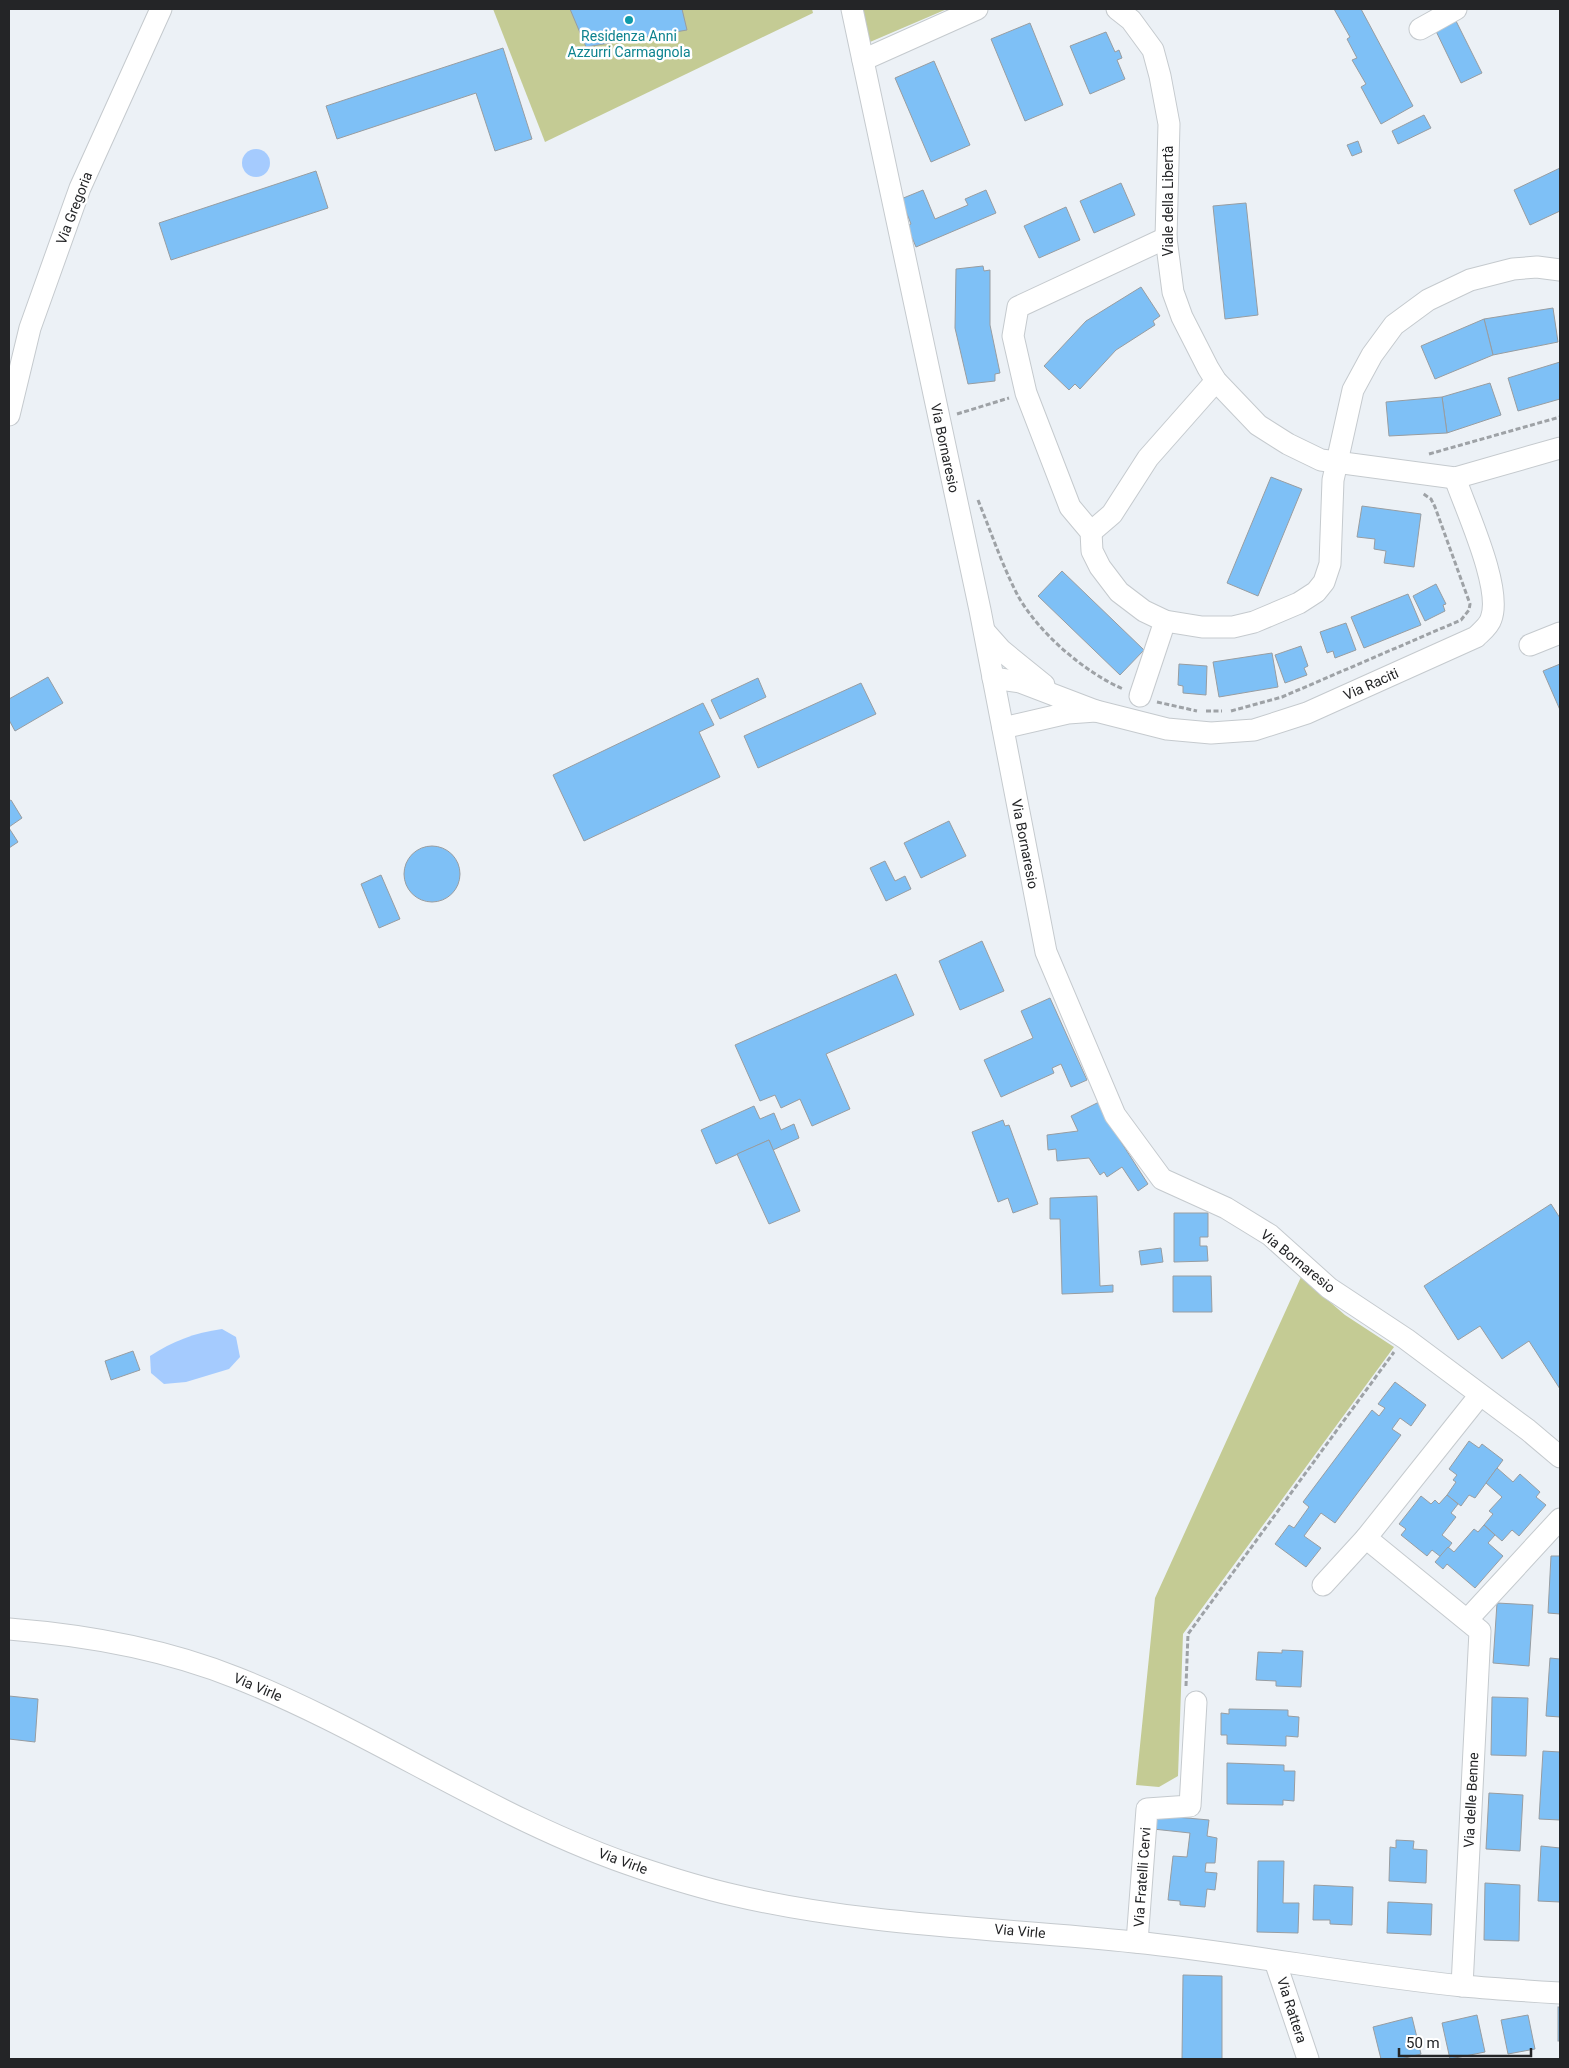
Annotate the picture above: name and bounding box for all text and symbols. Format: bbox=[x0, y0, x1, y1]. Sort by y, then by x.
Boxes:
marker: Residenza Anni Azzurri Carmagnola bbox=[623, 14, 635, 26]
place label: Residenza Anni Azzurri Carmagnola bbox=[567, 28, 691, 60]
street label: Viale della Libertà bbox=[1160, 146, 1176, 256]
street label: Via Gregoria bbox=[53, 169, 95, 247]
street label: Via Bornaresio bbox=[928, 402, 962, 494]
street label: Via Raciti bbox=[1341, 665, 1401, 703]
street label: Via Bornaresio bbox=[1008, 798, 1042, 890]
street label: Via Bornaresio bbox=[1258, 1226, 1338, 1296]
street label: Via Virle bbox=[231, 1670, 285, 1704]
street label: Via delle Benne bbox=[1461, 1752, 1481, 1848]
street label: Via Fratelli Cervi bbox=[1131, 1826, 1153, 1928]
street label: Via Virle bbox=[596, 1845, 650, 1877]
street label: Via Virle bbox=[994, 1921, 1046, 1941]
street label: Via Rattera bbox=[1274, 1975, 1310, 2045]
scale bar bbox=[1399, 2026, 1532, 2058]
text: 50 m bbox=[1406, 2034, 1440, 2052]

